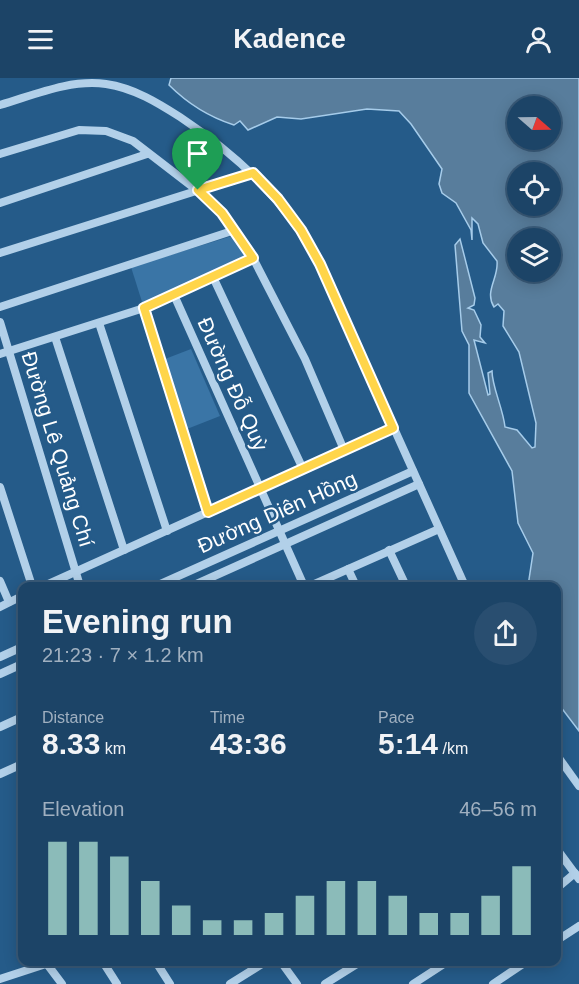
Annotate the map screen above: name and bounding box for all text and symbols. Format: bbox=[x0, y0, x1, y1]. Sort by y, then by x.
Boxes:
icon: menu bbox=[24, 23, 57, 56]
icon: person bbox=[522, 23, 555, 56]
text: Kadence bbox=[233, 24, 346, 54]
north arrow bbox=[507, 96, 561, 150]
map controls bbox=[507, 96, 561, 282]
pin bbox=[172, 128, 223, 190]
icon: arrive bbox=[181, 137, 214, 170]
button: locate bbox=[507, 162, 561, 216]
button: layers bbox=[507, 228, 561, 282]
street label: Đường Đỗ Quỳ bbox=[193, 314, 273, 455]
street label: Đường Lê Quảng Chí bbox=[17, 349, 99, 550]
street label: Đường Diên Hồng bbox=[194, 467, 360, 557]
button: share bbox=[474, 602, 537, 665]
text: Evening run bbox=[42, 603, 233, 640]
text: 21:23 · 7 × 1.2 km bbox=[42, 644, 204, 666]
text: Distance bbox=[42, 709, 104, 726]
text: Time bbox=[210, 709, 245, 726]
text: Pace bbox=[378, 709, 414, 726]
text: 8.33 bbox=[42, 727, 100, 760]
text: 43:36 bbox=[210, 727, 287, 760]
text: 5:14 bbox=[378, 727, 438, 760]
text: km bbox=[100, 740, 126, 757]
text: /km bbox=[438, 740, 468, 757]
text: Elevation bbox=[42, 798, 124, 820]
text: 46–56 m bbox=[459, 798, 537, 820]

